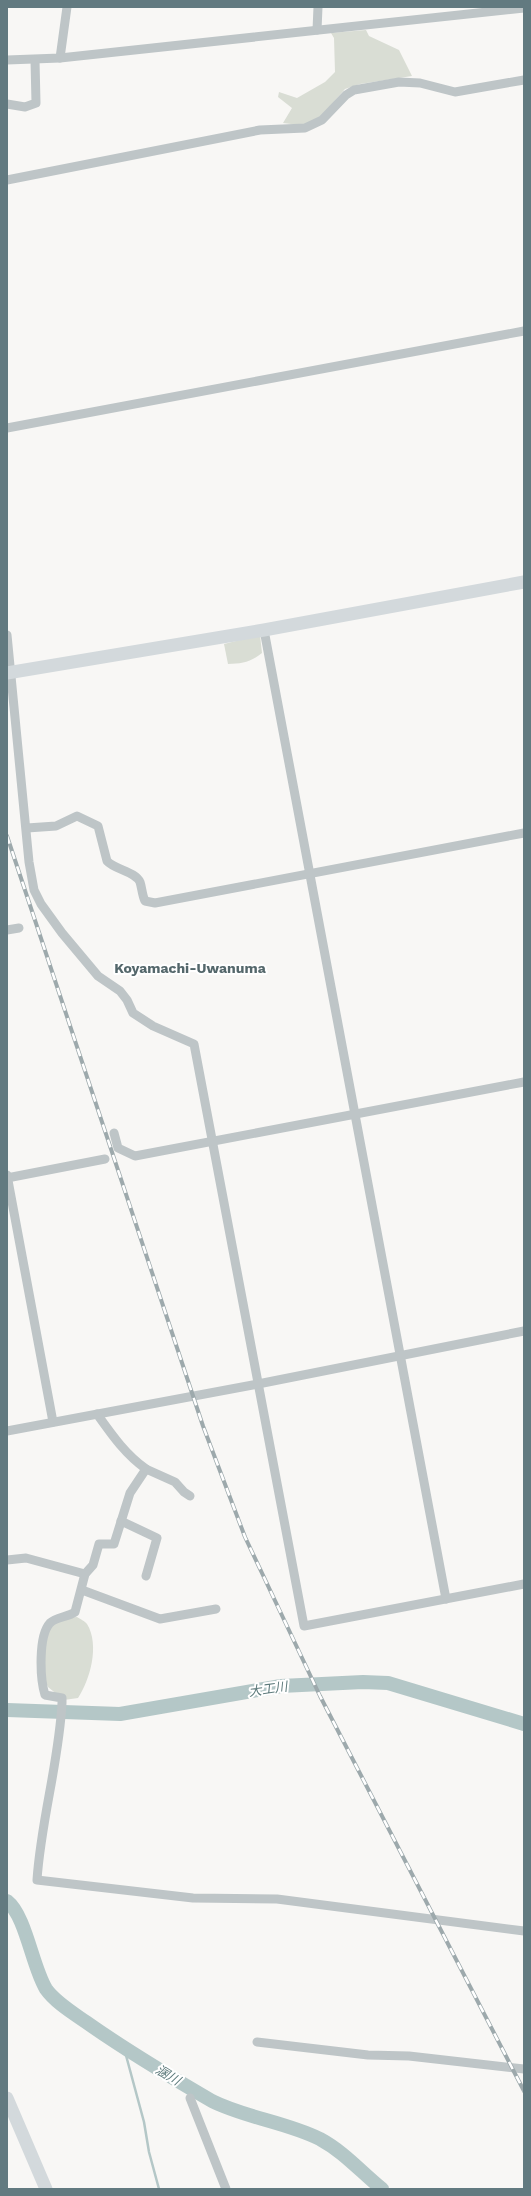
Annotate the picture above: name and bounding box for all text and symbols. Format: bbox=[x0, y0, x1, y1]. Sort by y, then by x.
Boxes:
district label: Koyamachi-Uwanuma bbox=[114, 960, 267, 976]
water label: 大工川 bbox=[248, 1679, 290, 1699]
water label: 溷川 bbox=[153, 2062, 185, 2089]

